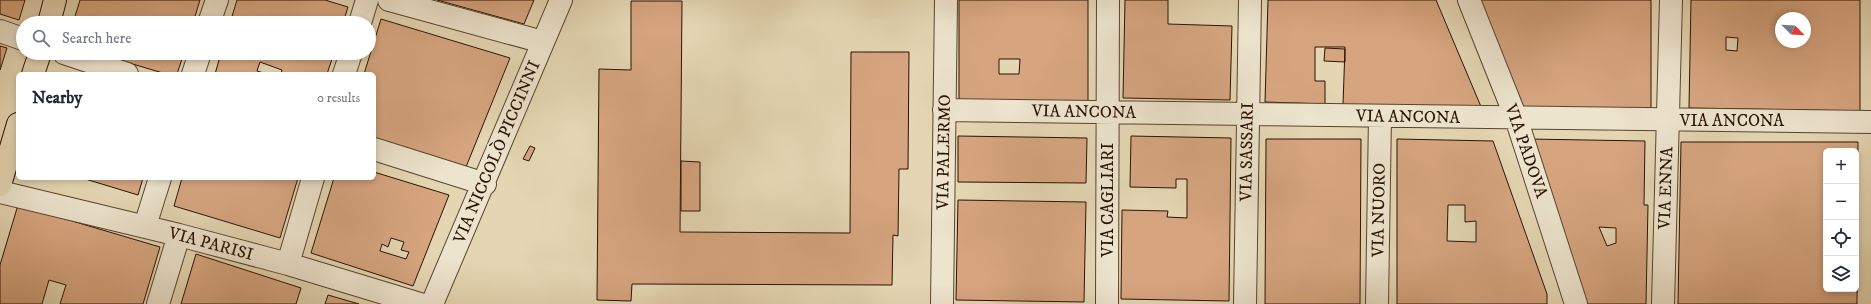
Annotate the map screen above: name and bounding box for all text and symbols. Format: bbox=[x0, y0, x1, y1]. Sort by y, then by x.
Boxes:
north arrow bbox=[1775, 12, 1811, 48]
search box bbox=[16, 16, 376, 60]
icon: search bbox=[30, 27, 52, 49]
text: Search here bbox=[62, 29, 131, 48]
street label: VIA NICCOLÒ PICCINNI bbox=[447, 57, 546, 248]
text: Nearby bbox=[32, 87, 82, 109]
text: 0 results bbox=[317, 90, 360, 106]
street label: VIA PALERMO bbox=[932, 94, 956, 211]
street label: VIA ANCONA bbox=[1031, 100, 1137, 124]
street label: VIA PADOVA bbox=[1499, 100, 1552, 201]
street label: VIA SASSARI bbox=[1235, 102, 1259, 203]
street label: VIA ANCONA bbox=[1355, 105, 1461, 129]
street label: VIA ANCONA bbox=[1679, 110, 1784, 132]
street label: VIA CAGLIARI bbox=[1097, 143, 1119, 258]
street label: VIA ENNA bbox=[1654, 146, 1678, 231]
map controls bbox=[1823, 148, 1859, 292]
button: + bbox=[1823, 148, 1859, 184]
street label: VIA NUORO bbox=[1367, 163, 1391, 258]
button: − bbox=[1823, 184, 1859, 220]
button: locate bbox=[1823, 220, 1859, 256]
street label: VIA PARISI bbox=[165, 222, 256, 266]
button: layers bbox=[1823, 256, 1859, 292]

